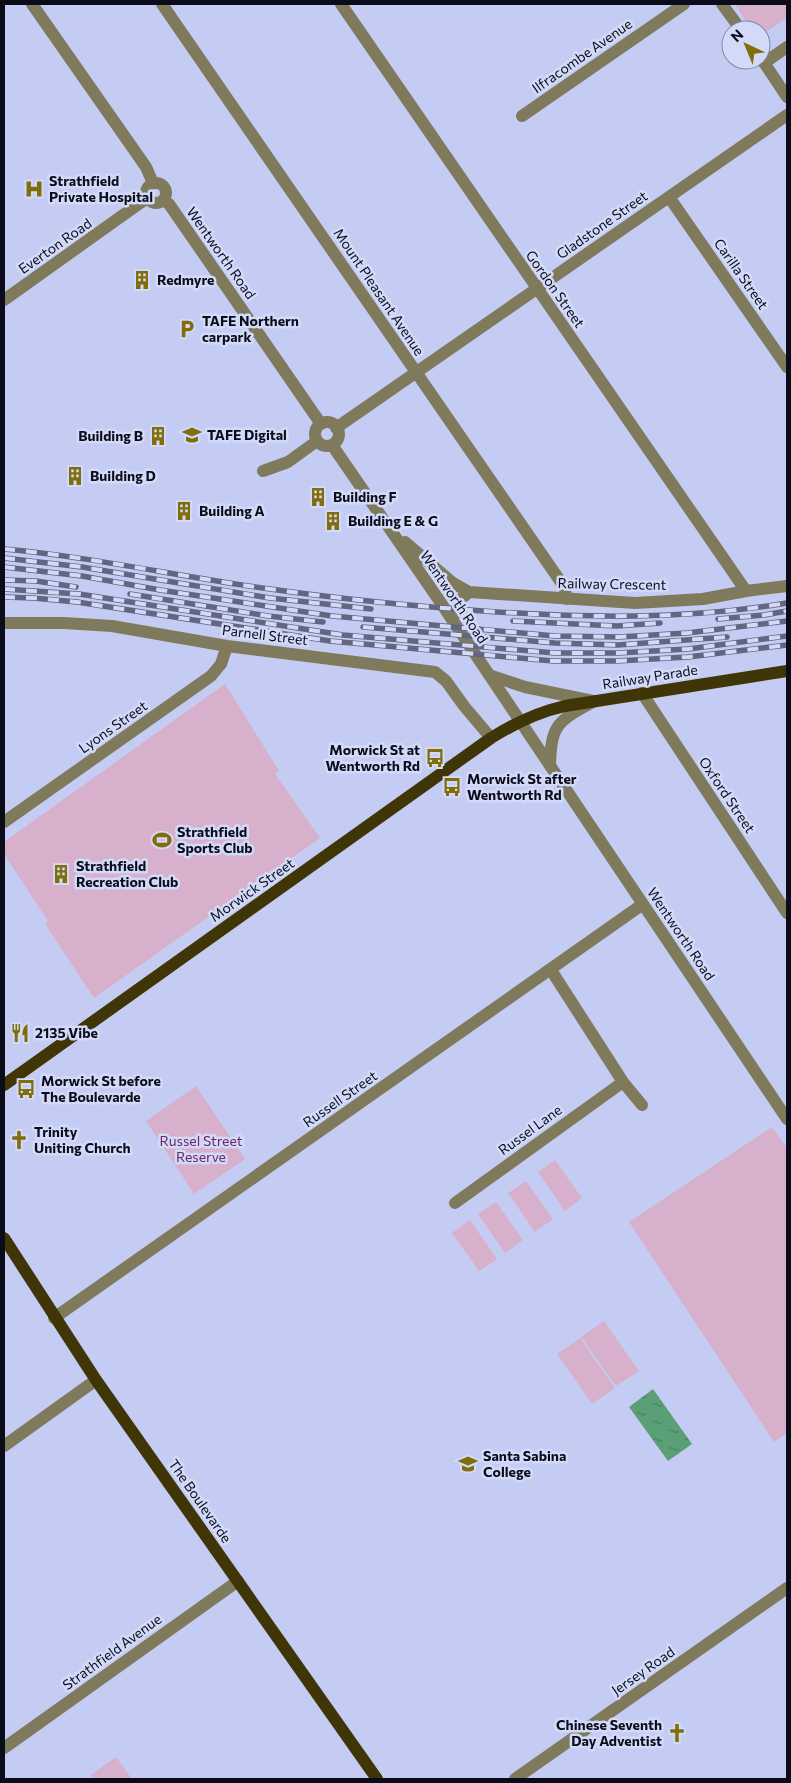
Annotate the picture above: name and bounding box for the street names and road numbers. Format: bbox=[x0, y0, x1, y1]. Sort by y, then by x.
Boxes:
street label: Ilfracombe Avenue bbox=[528, 15, 635, 96]
street label: Gladstone Street bbox=[553, 187, 651, 262]
street label: Wentworth Road bbox=[183, 203, 259, 302]
street label: Everton Road bbox=[15, 214, 95, 277]
street label: Mount Pleasant Avenue bbox=[330, 225, 428, 359]
street label: Carilla Street bbox=[711, 235, 772, 313]
street label: Gordon Street bbox=[522, 247, 589, 331]
street label: Wentworth Road bbox=[417, 547, 492, 646]
street label: Railway Crescent bbox=[557, 574, 667, 593]
street label: Parnell Street bbox=[221, 621, 309, 648]
street label: Railway Parade bbox=[601, 661, 699, 692]
street label: Lyons Street bbox=[75, 697, 150, 756]
street label: Oxford Street bbox=[696, 753, 759, 836]
street label: Morwick Street bbox=[206, 854, 297, 925]
street label: Wentworth Road bbox=[644, 884, 719, 983]
street label: Russell Street bbox=[299, 1067, 380, 1130]
street label: Russel Lane bbox=[495, 1101, 565, 1158]
street label: The Boulevarde bbox=[165, 1456, 236, 1546]
street label: Strathfield Avenue bbox=[59, 1610, 164, 1693]
street label: Jersey Road bbox=[608, 1643, 677, 1698]

